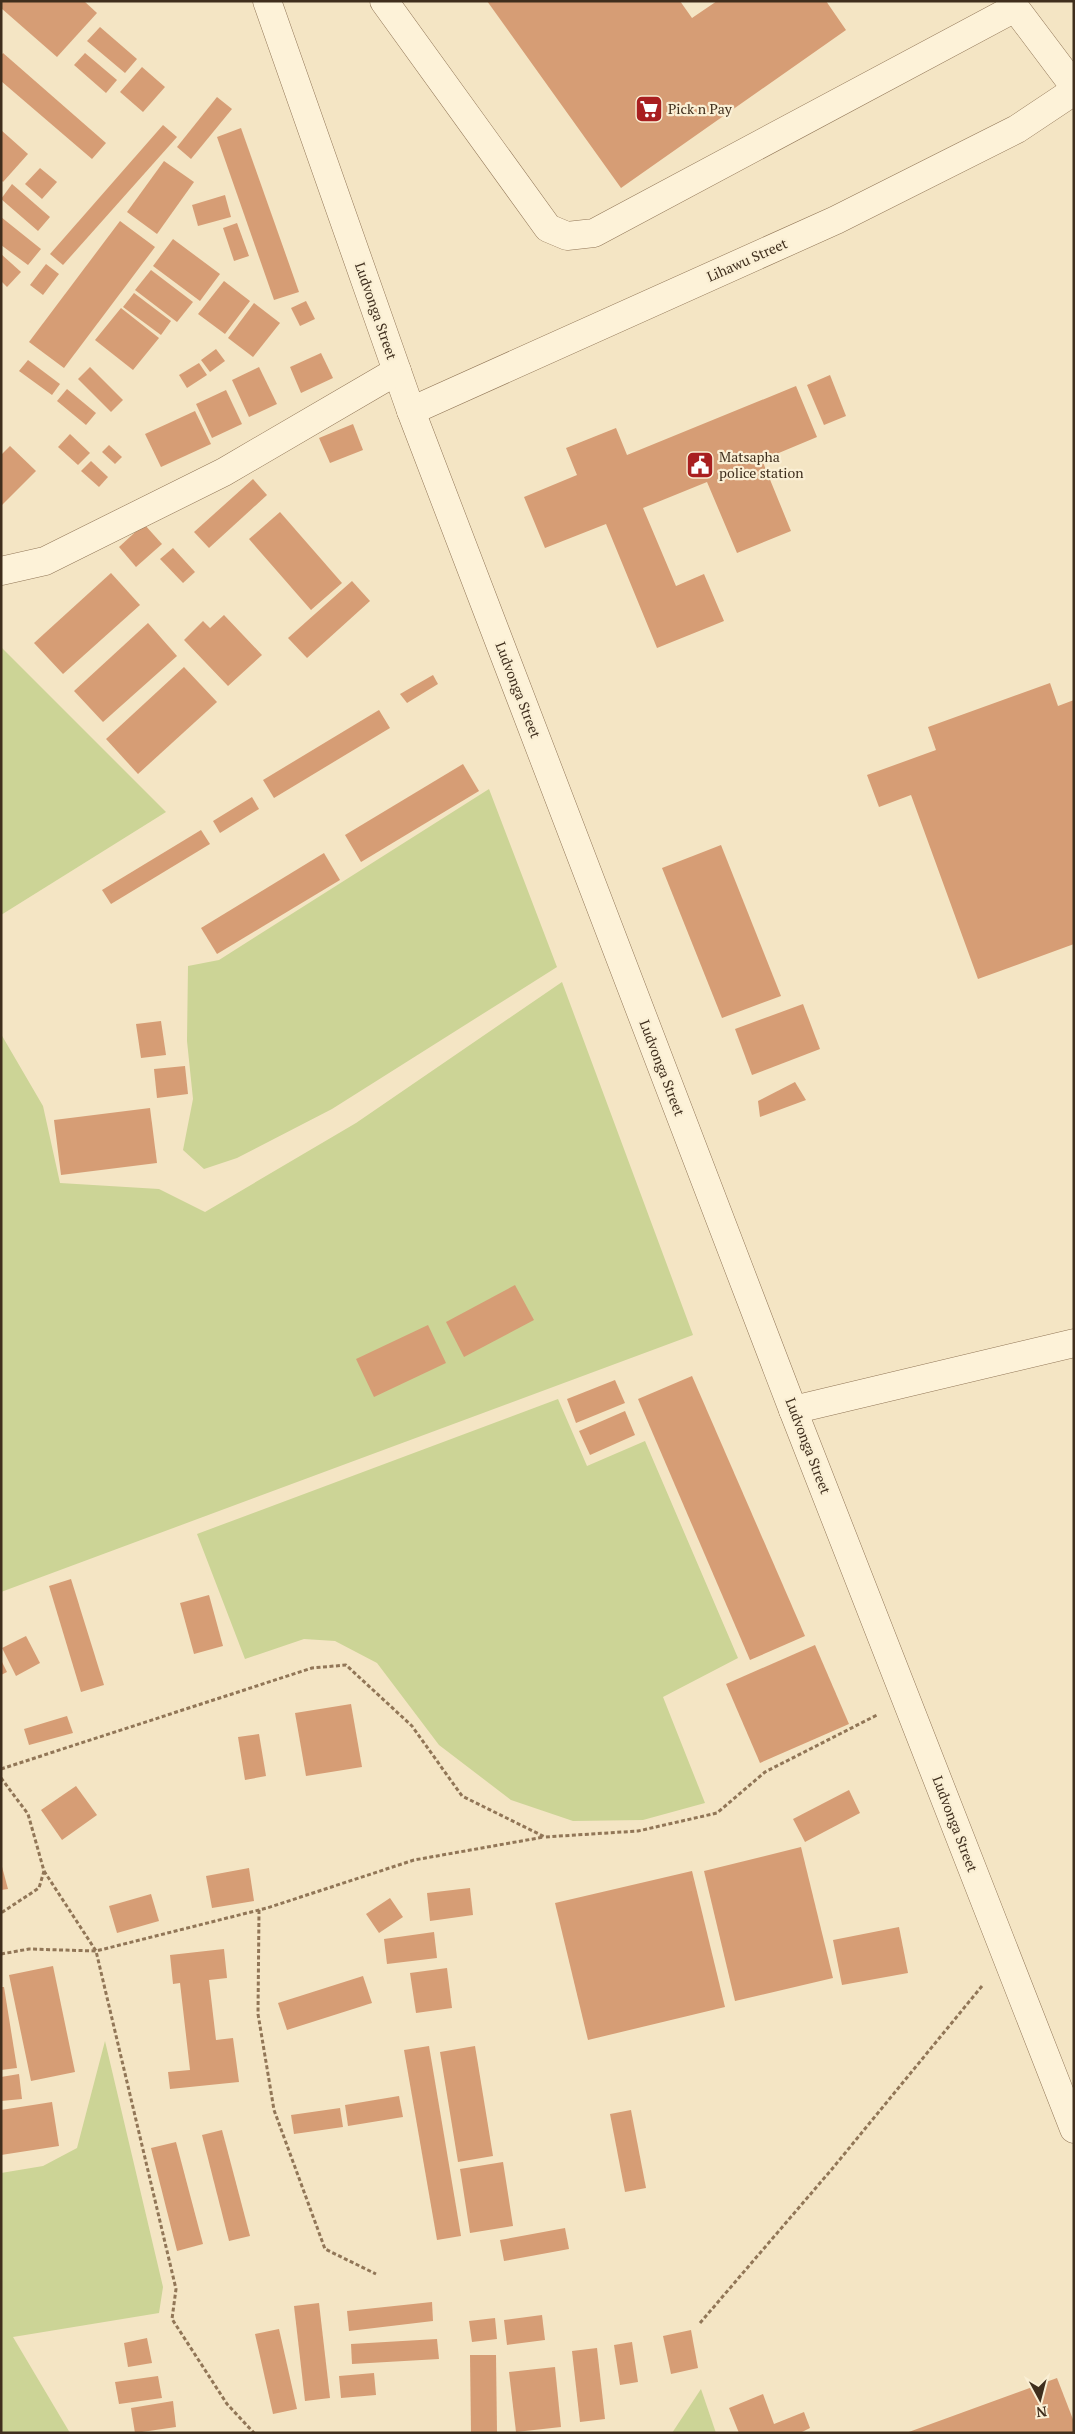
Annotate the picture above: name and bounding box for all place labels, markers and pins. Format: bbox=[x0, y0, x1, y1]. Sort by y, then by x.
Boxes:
supermarket icon: Pick n Pay bbox=[634, 94, 664, 124]
place label: Pick n Pay bbox=[668, 99, 733, 118]
place label: Matsapha police station bbox=[719, 447, 804, 482]
public building icon: Matsapha police station bbox=[685, 450, 715, 480]

